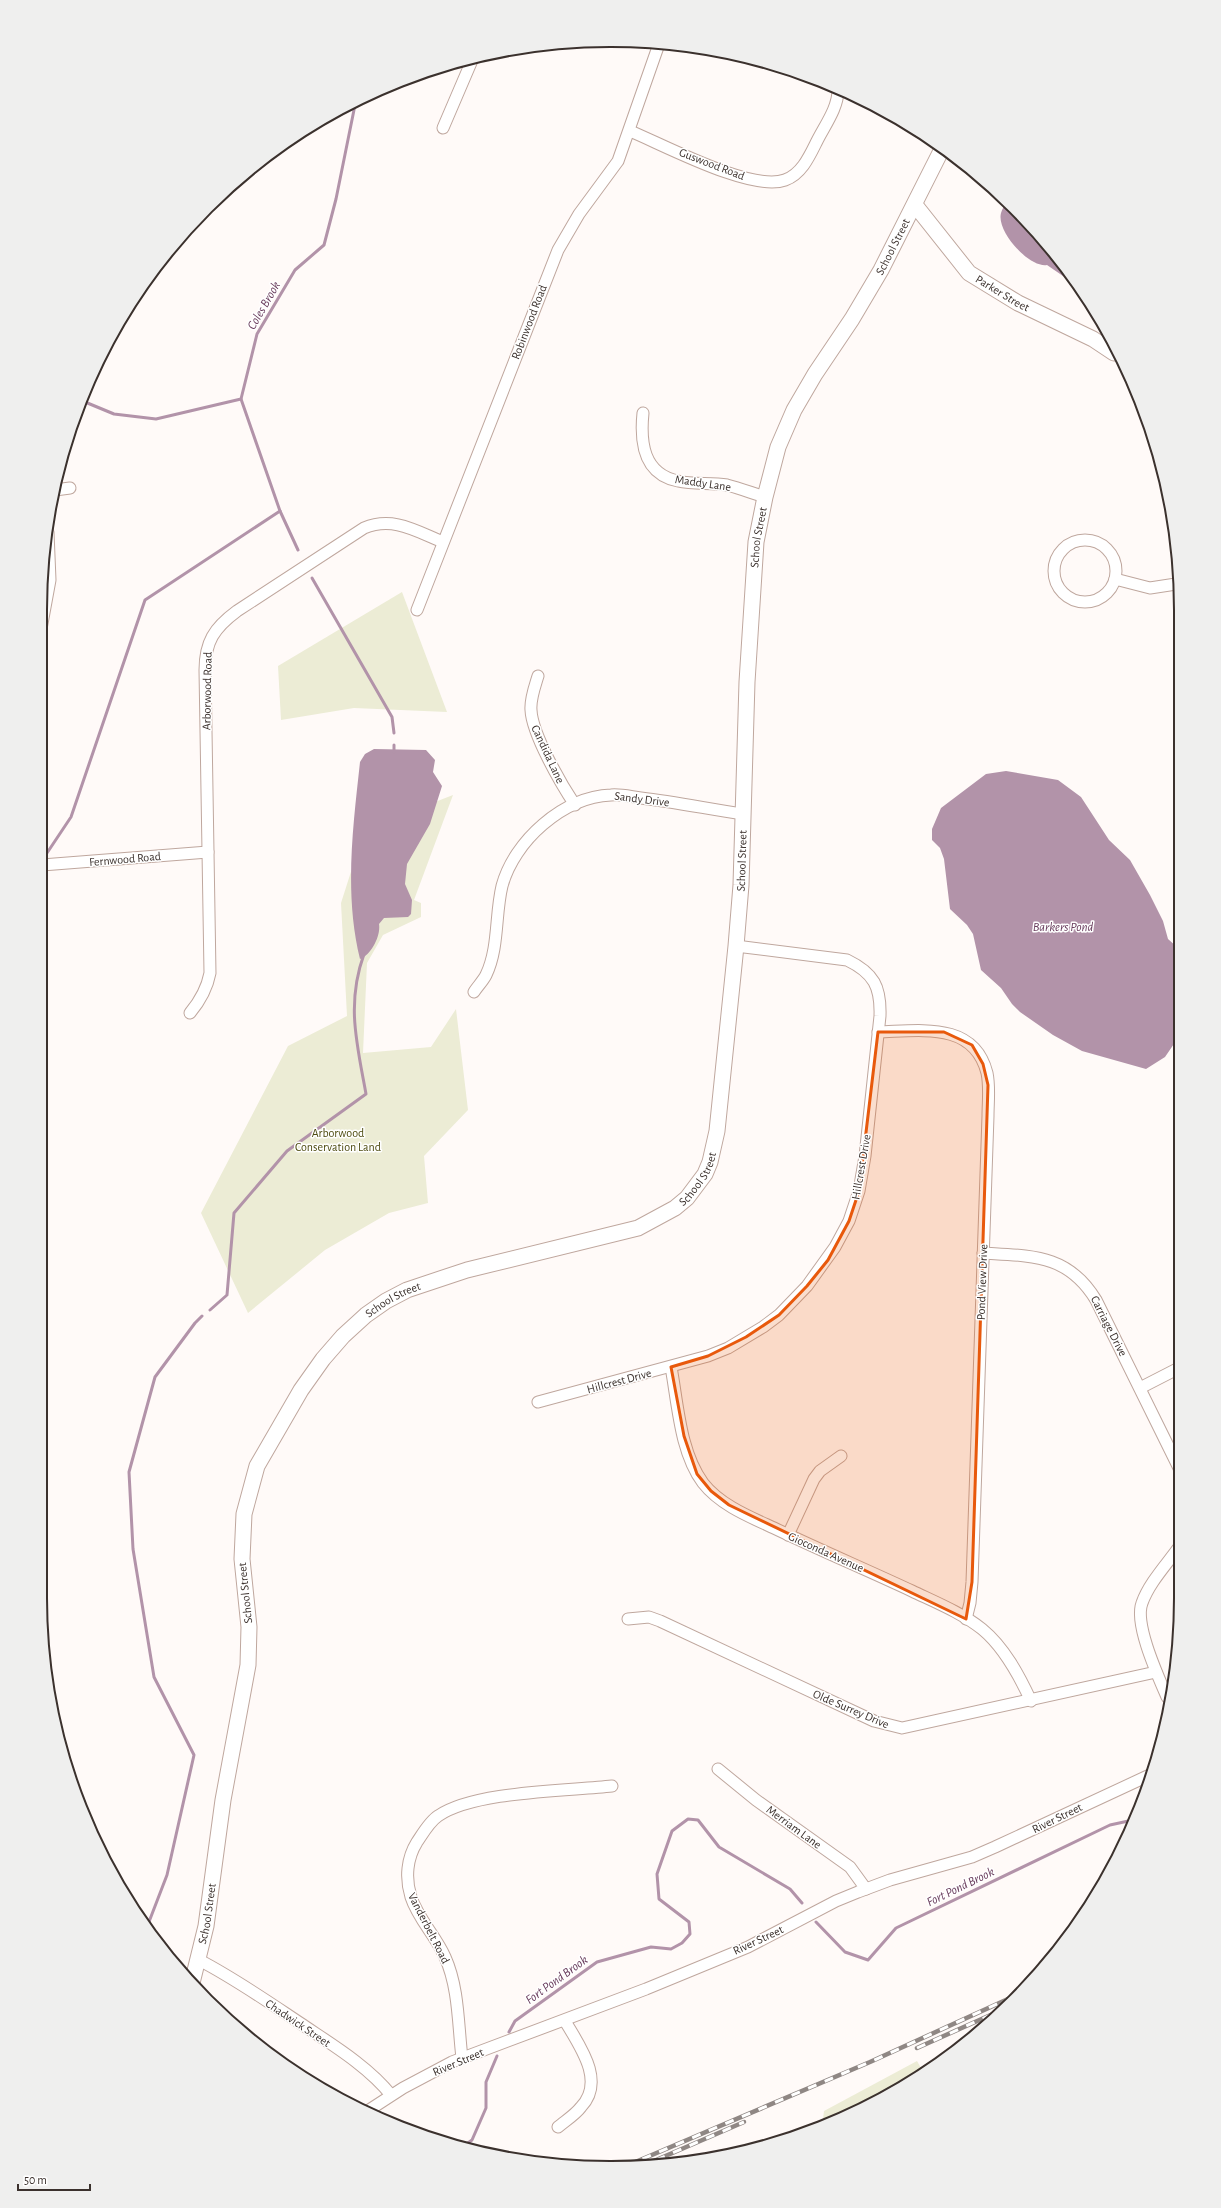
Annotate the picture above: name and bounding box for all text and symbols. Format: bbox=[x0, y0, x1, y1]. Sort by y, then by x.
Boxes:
street label: Guswood Road bbox=[678, 146, 746, 182]
street label: School Street bbox=[873, 216, 912, 277]
street label: Parker Street bbox=[974, 273, 1031, 314]
water label: Coles Brook bbox=[245, 279, 283, 332]
street label: Robinwood Road bbox=[509, 283, 549, 361]
street label: Maddy Lane bbox=[674, 473, 732, 494]
street label: School Street bbox=[748, 506, 769, 568]
street label: Arborwood Road bbox=[200, 652, 214, 730]
street label: Candida Lane bbox=[529, 723, 567, 785]
street label: Sandy Drive bbox=[614, 790, 670, 809]
street label: School Street bbox=[734, 830, 749, 892]
street label: Fernwood Road bbox=[89, 850, 161, 868]
water label: Barkers Pond bbox=[1033, 921, 1094, 934]
park label: Arborwood Conservation Land bbox=[295, 1127, 381, 1153]
street label: Hillcrest Drive bbox=[849, 1133, 873, 1201]
street label: School Street bbox=[677, 1151, 718, 1208]
street label: Pond View Drive bbox=[975, 1244, 989, 1320]
street label: School Street bbox=[363, 1280, 422, 1320]
street label: Carriage Drive bbox=[1089, 1294, 1129, 1358]
street label: Hillcrest Drive bbox=[585, 1367, 653, 1395]
street label: Gioconda Avenue bbox=[786, 1530, 866, 1574]
street label: School Street bbox=[236, 1562, 254, 1624]
street label: Olde Surrey Drive bbox=[811, 1688, 891, 1731]
street label: River Street bbox=[1030, 1801, 1084, 1835]
street label: Merriam Lane bbox=[764, 1803, 824, 1851]
water label: Fort Pond Brook bbox=[925, 1865, 996, 1909]
street label: School Street bbox=[196, 1882, 218, 1945]
street label: Vanderbelt Road bbox=[406, 1891, 452, 1965]
street label: River Street bbox=[731, 1923, 785, 1957]
water label: Fort Pond Brook bbox=[523, 1953, 590, 2007]
street label: Chadwick Street bbox=[263, 1997, 333, 2049]
street label: River Street bbox=[431, 2046, 485, 2078]
scale bar bbox=[18, 2166, 90, 2192]
text: 50 m bbox=[24, 2174, 47, 2186]

